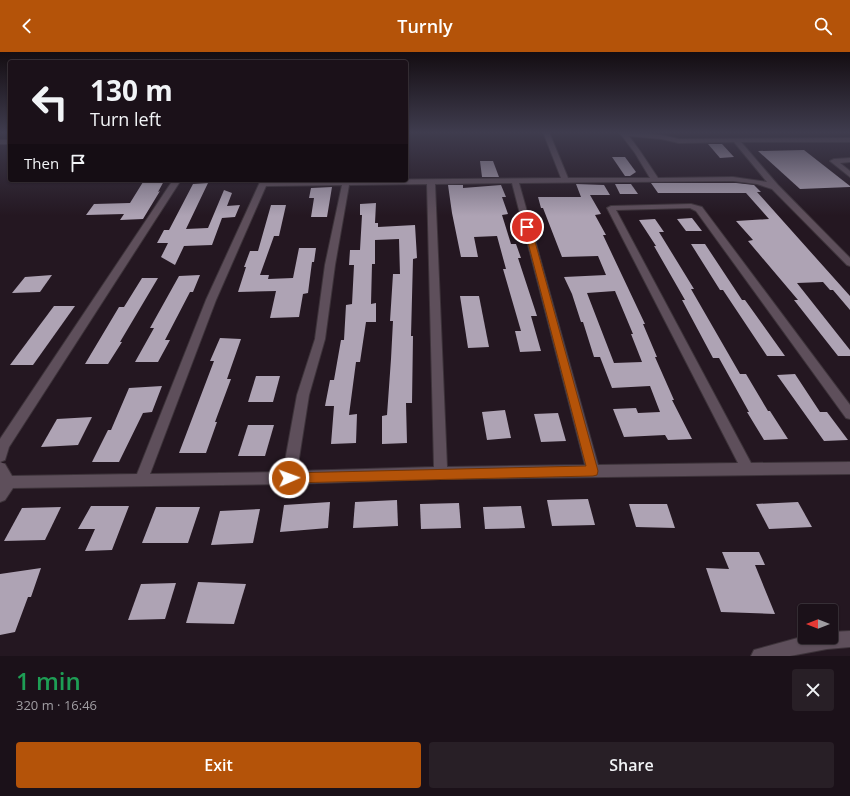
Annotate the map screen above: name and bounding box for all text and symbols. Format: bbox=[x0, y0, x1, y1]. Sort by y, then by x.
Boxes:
text: Turnly bbox=[397, 14, 453, 38]
icon: back bbox=[16, 15, 38, 37]
icon: search bbox=[812, 15, 834, 37]
text: 130 m bbox=[90, 71, 173, 109]
icon: left bbox=[24, 76, 76, 128]
text: Turn left bbox=[90, 107, 161, 131]
icon: arrive bbox=[67, 152, 89, 174]
text: Then bbox=[24, 153, 59, 173]
pin bbox=[510, 210, 544, 244]
icon: arrive bbox=[516, 216, 538, 238]
position arrow bbox=[268, 457, 310, 499]
north arrow bbox=[798, 604, 838, 644]
map controls bbox=[798, 604, 838, 644]
text: 1 min bbox=[16, 664, 81, 697]
button: close bbox=[792, 669, 834, 711]
text: 320 m · 16:46 bbox=[16, 696, 97, 714]
button: Exit bbox=[16, 742, 421, 788]
button: Share bbox=[429, 742, 834, 788]

